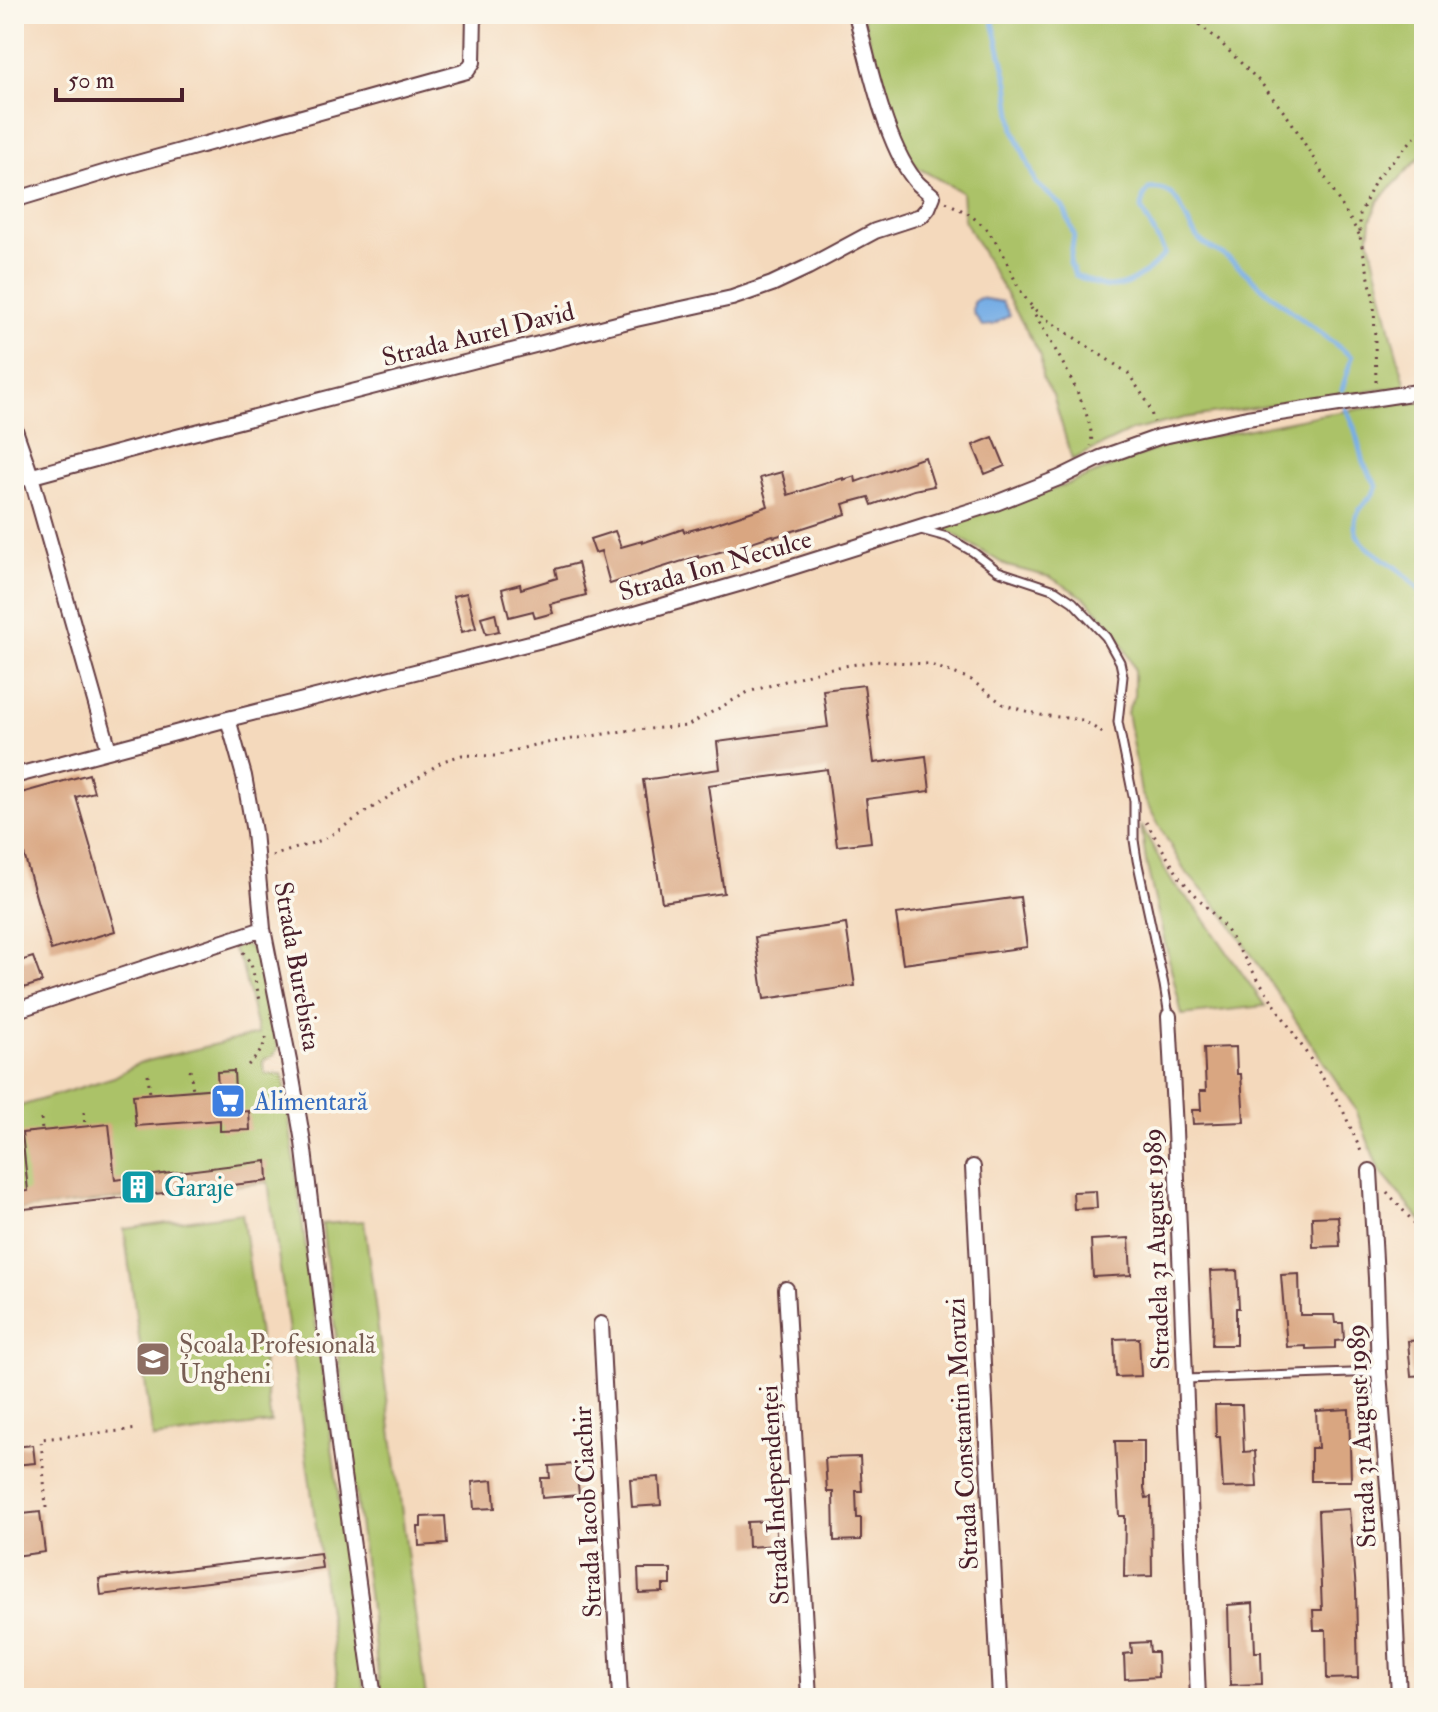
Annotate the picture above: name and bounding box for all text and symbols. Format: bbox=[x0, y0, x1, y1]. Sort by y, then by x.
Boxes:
scale bar bbox=[56, 52, 182, 102]
text: 50 m bbox=[68, 65, 115, 96]
street label: Strada Aurel David bbox=[379, 296, 578, 374]
street label: Strada Ion Neculce bbox=[615, 523, 816, 609]
street label: Strada Burebista bbox=[266, 879, 328, 1053]
supermarket icon: Alimentară bbox=[209, 1082, 247, 1120]
place label: Alimentară bbox=[253, 1086, 368, 1118]
street label: Stradela 31 August 1989 bbox=[1137, 1128, 1177, 1370]
building icon: Garaje bbox=[119, 1168, 157, 1206]
place label: Garaje bbox=[164, 1172, 234, 1204]
street label: Strada Constantin Moruzi bbox=[940, 1297, 986, 1571]
street label: Strada 31 August 1989 bbox=[1340, 1323, 1384, 1549]
place label: Școala Profesională Ungheni bbox=[179, 1329, 376, 1391]
school or university icon: Școala Profesională Ungheni bbox=[134, 1340, 172, 1378]
street label: Strada Independenței bbox=[753, 1384, 798, 1606]
street label: Strada Iacob Ciachir bbox=[566, 1405, 610, 1619]

